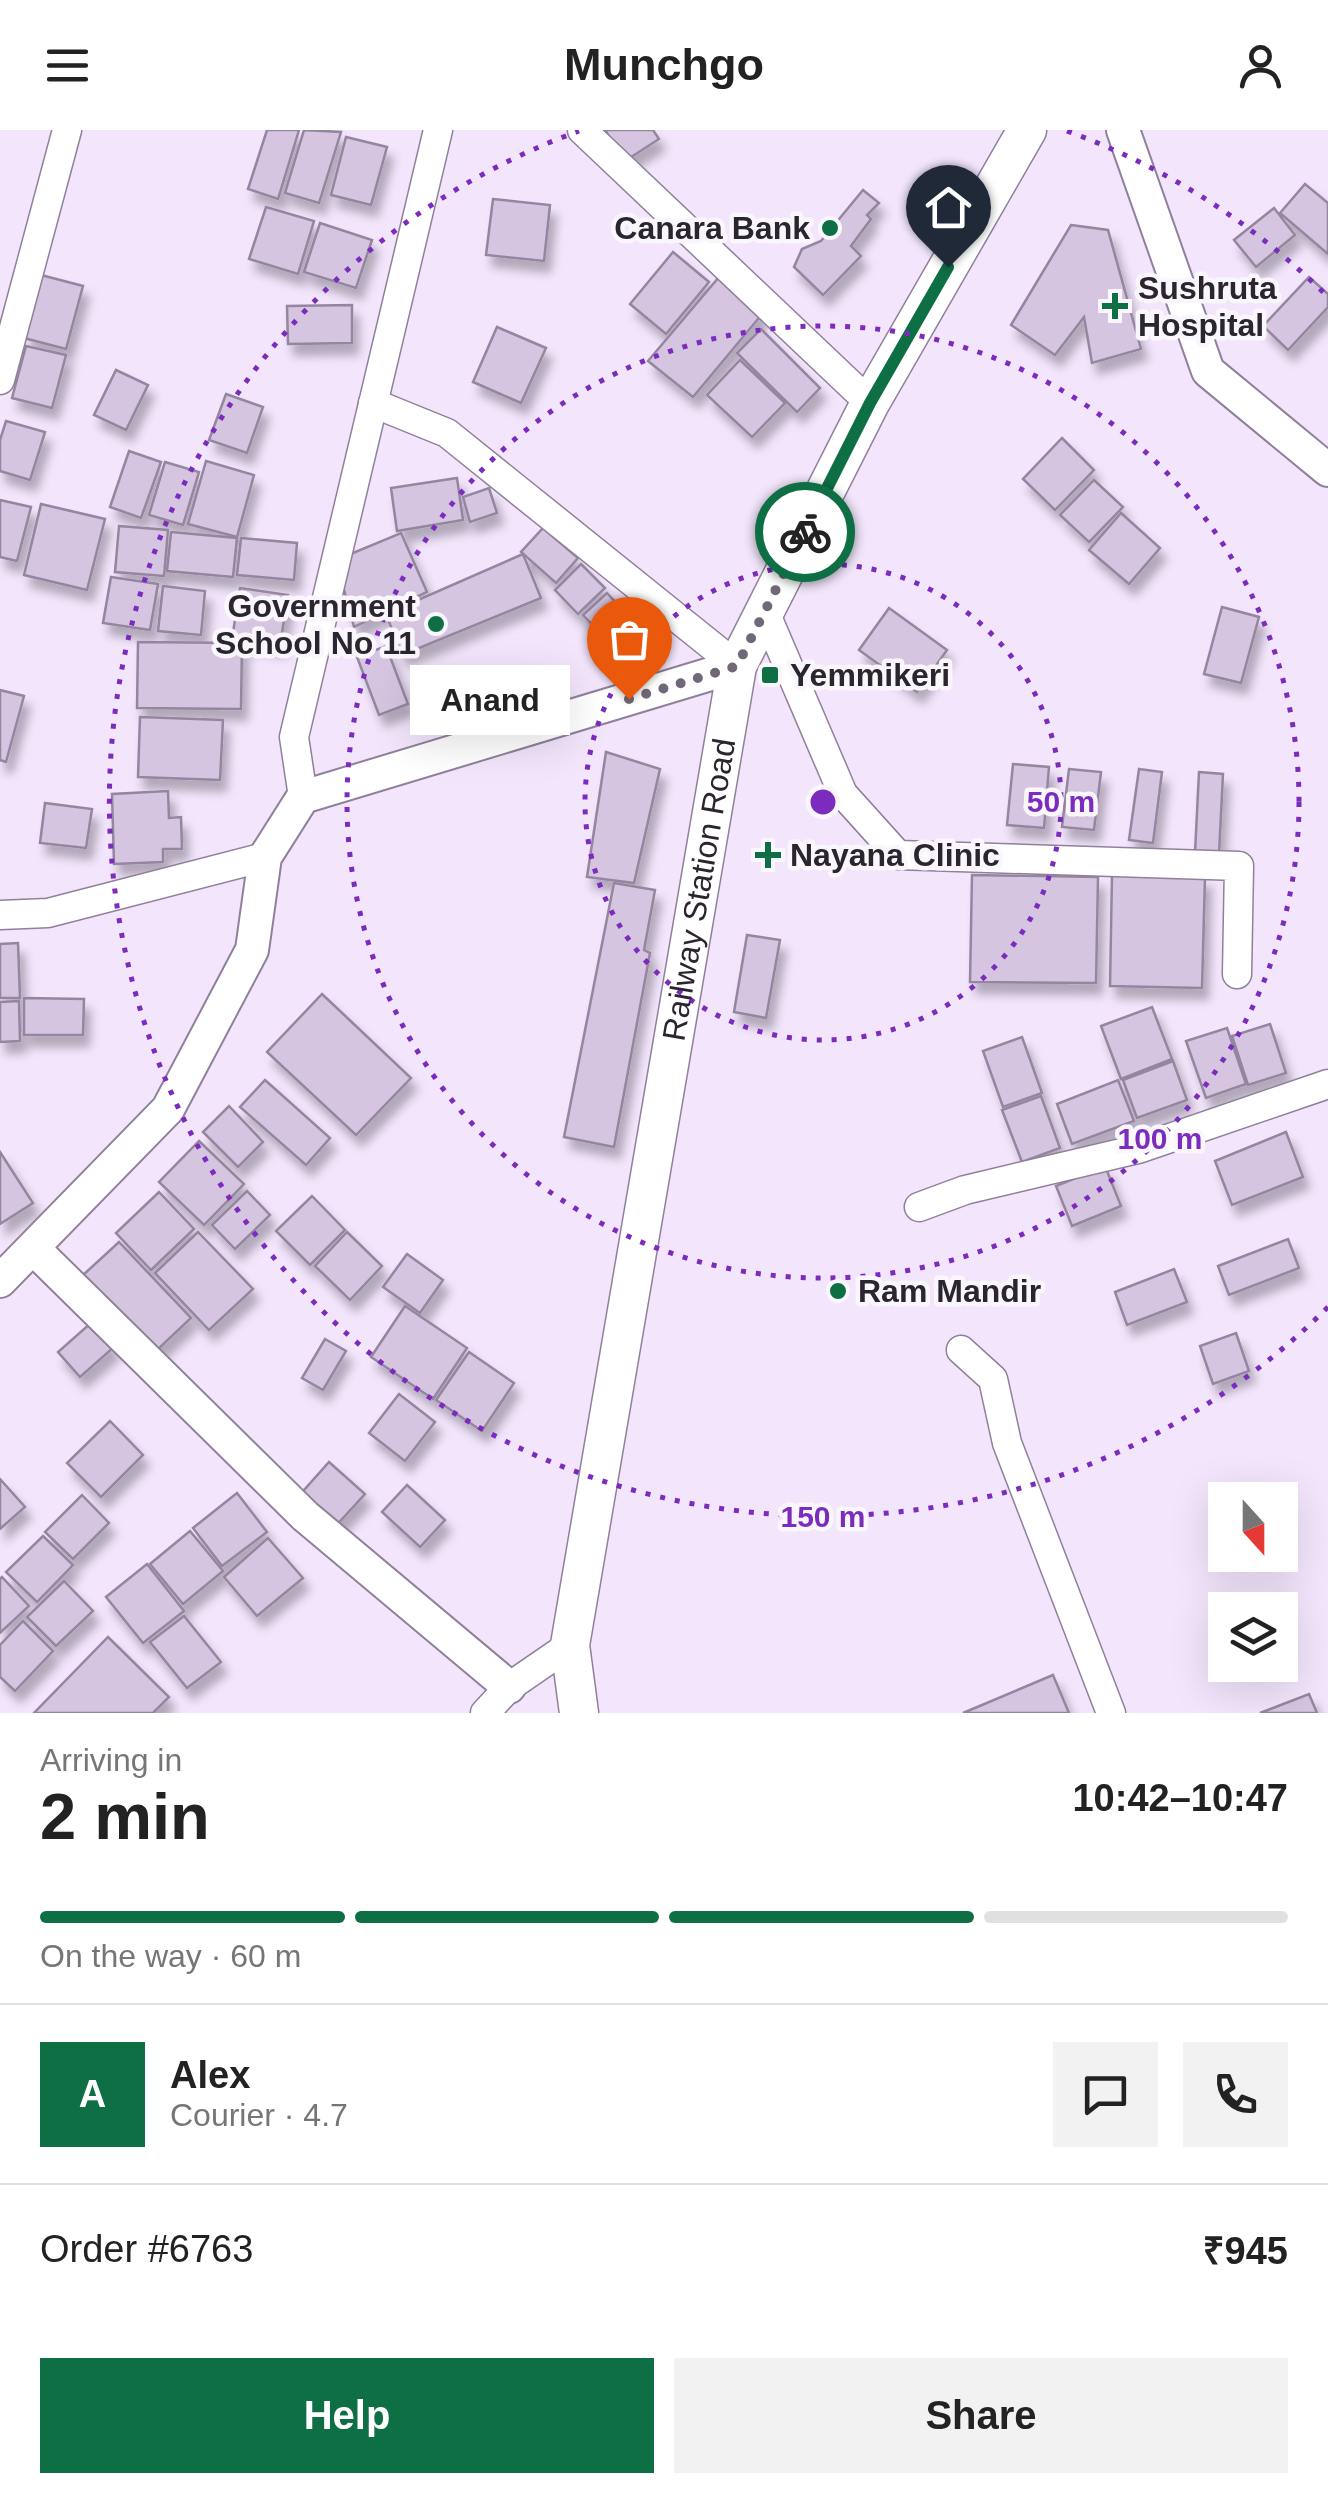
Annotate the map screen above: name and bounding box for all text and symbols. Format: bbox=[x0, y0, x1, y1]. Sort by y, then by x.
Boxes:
icon: menu bbox=[40, 38, 95, 93]
icon: person bbox=[1233, 38, 1288, 93]
text: Munchgo bbox=[564, 39, 764, 90]
pin bbox=[906, 165, 991, 268]
icon: home bbox=[921, 180, 976, 235]
place label: Canara Bank bbox=[614, 210, 810, 246]
marker: Canara Bank bbox=[819, 217, 841, 239]
place label: Sushruta Hospital bbox=[1138, 270, 1277, 343]
marker: Sushruta Hospital bbox=[1102, 293, 1128, 319]
courier bbox=[755, 482, 855, 582]
icon: bike bbox=[778, 505, 833, 560]
place label: Government School No 11 bbox=[215, 588, 416, 661]
pin bbox=[587, 597, 672, 700]
icon: bag bbox=[602, 612, 657, 667]
marker: Government School No 11 bbox=[425, 613, 447, 635]
place label: Yemmikeri bbox=[790, 657, 950, 693]
callout: Anand bbox=[409, 664, 569, 734]
marker: Yemmikeri bbox=[759, 664, 781, 686]
text: Anand bbox=[440, 682, 540, 718]
street label: Railway Station Road bbox=[655, 736, 742, 1043]
centre of rings bbox=[805, 784, 841, 820]
text: 50 m bbox=[1027, 785, 1095, 818]
place label: Nayana Clinic bbox=[790, 837, 1000, 873]
marker: Nayana Clinic bbox=[755, 842, 781, 868]
text: 100 m bbox=[1117, 1122, 1203, 1155]
place label: Ram Mandir bbox=[858, 1273, 1041, 1309]
marker: Ram Mandir bbox=[827, 1280, 849, 1302]
north arrow bbox=[1208, 1482, 1298, 1572]
map controls bbox=[1208, 1482, 1298, 1682]
text: 150 m bbox=[780, 1500, 866, 1533]
button: layers bbox=[1208, 1592, 1298, 1682]
text: Arriving in bbox=[40, 1742, 182, 1778]
text: 10:42–10:47 bbox=[1072, 1777, 1288, 1819]
text: 2 min bbox=[40, 1780, 210, 1853]
text: On the way · 60 m bbox=[40, 1938, 301, 1974]
button: chat bbox=[1053, 2042, 1158, 2147]
button: phone bbox=[1183, 2042, 1288, 2147]
text: Alex bbox=[170, 2054, 250, 2096]
text: A bbox=[79, 2073, 106, 2115]
text: Courier · 4.7 bbox=[170, 2097, 348, 2133]
text: Order #6763 bbox=[40, 2228, 253, 2270]
text: ₹945 bbox=[1203, 2230, 1288, 2272]
button: Help bbox=[40, 2358, 654, 2473]
button: Share bbox=[674, 2358, 1288, 2473]

